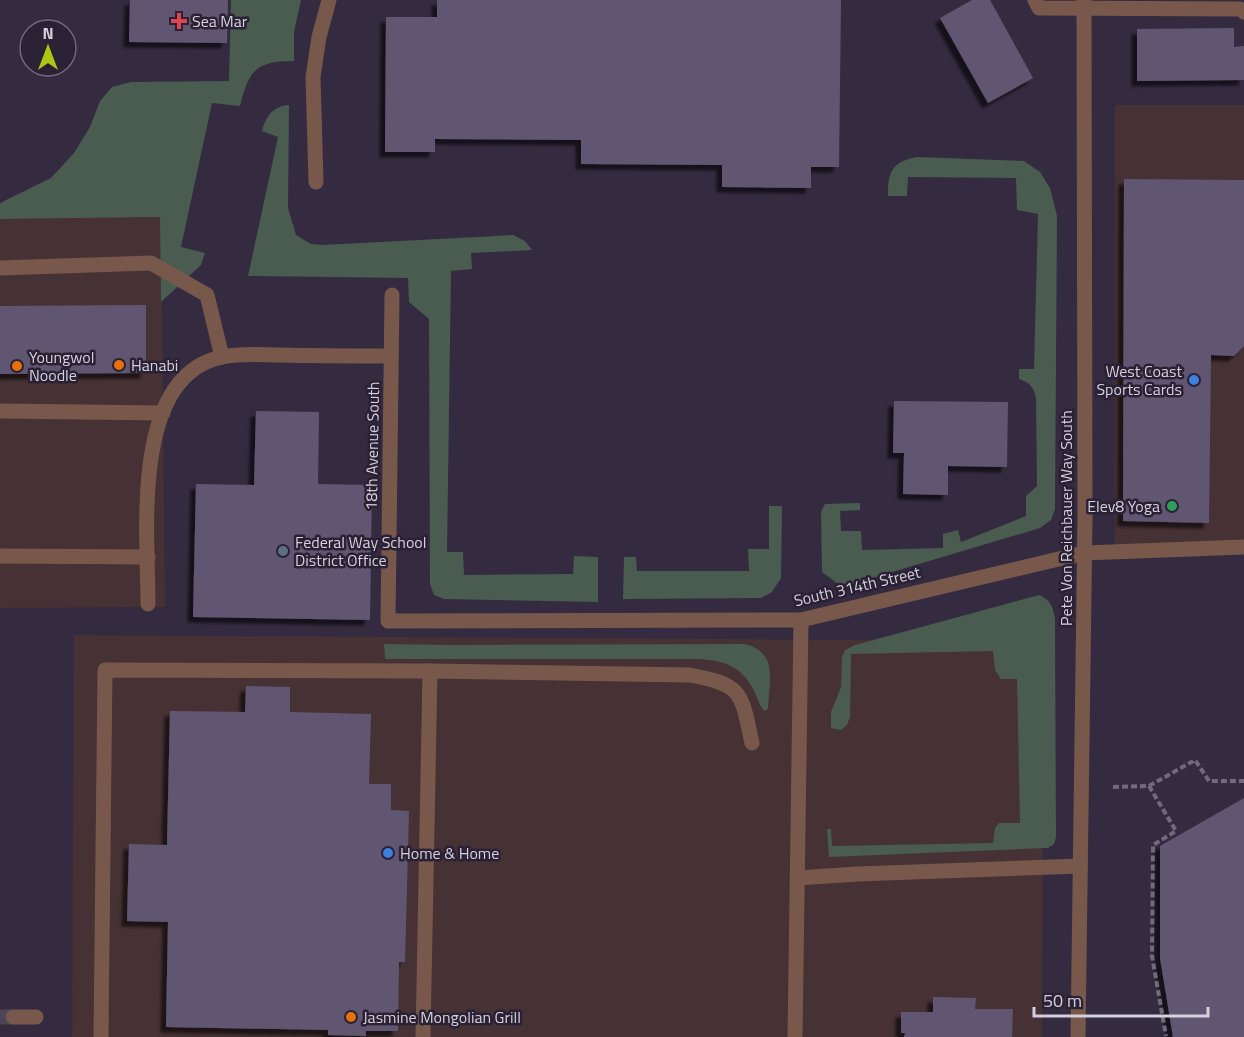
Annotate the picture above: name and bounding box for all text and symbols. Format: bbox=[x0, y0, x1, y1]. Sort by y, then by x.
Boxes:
place label: Sea Mar bbox=[192, 9, 248, 33]
marker: Sea Mar bbox=[170, 12, 188, 30]
north arrow bbox=[18, 18, 78, 78]
text: N bbox=[42, 21, 54, 45]
place label: Youngwol Noodle bbox=[29, 345, 95, 387]
place label: Hanabi bbox=[131, 353, 178, 377]
marker: Hanabi bbox=[112, 358, 126, 372]
marker: Youngwol Noodle bbox=[10, 359, 24, 373]
place label: West Coast Sports Cards bbox=[1096, 359, 1182, 401]
marker: West Coast Sports Cards bbox=[1187, 373, 1201, 387]
street label: 18th Avenue South bbox=[359, 381, 385, 511]
street label: Pete Von Reichbauer Way South bbox=[1054, 410, 1078, 626]
place label: Elev8 Yoga bbox=[1087, 494, 1160, 518]
marker: Elev8 Yoga bbox=[1165, 499, 1179, 513]
place label: Federal Way School District Office bbox=[295, 530, 426, 572]
marker: Federal Way School District Office bbox=[276, 544, 290, 558]
street label: South 314th Street bbox=[791, 560, 923, 612]
place label: Home & Home bbox=[400, 841, 499, 865]
marker: Home & Home bbox=[381, 846, 395, 860]
scale bar bbox=[1034, 980, 1208, 1018]
text: 50 m bbox=[1043, 987, 1082, 1014]
place label: Jasmine Mongolian Grill bbox=[363, 1005, 521, 1029]
marker: Jasmine Mongolian Grill bbox=[344, 1010, 358, 1024]

